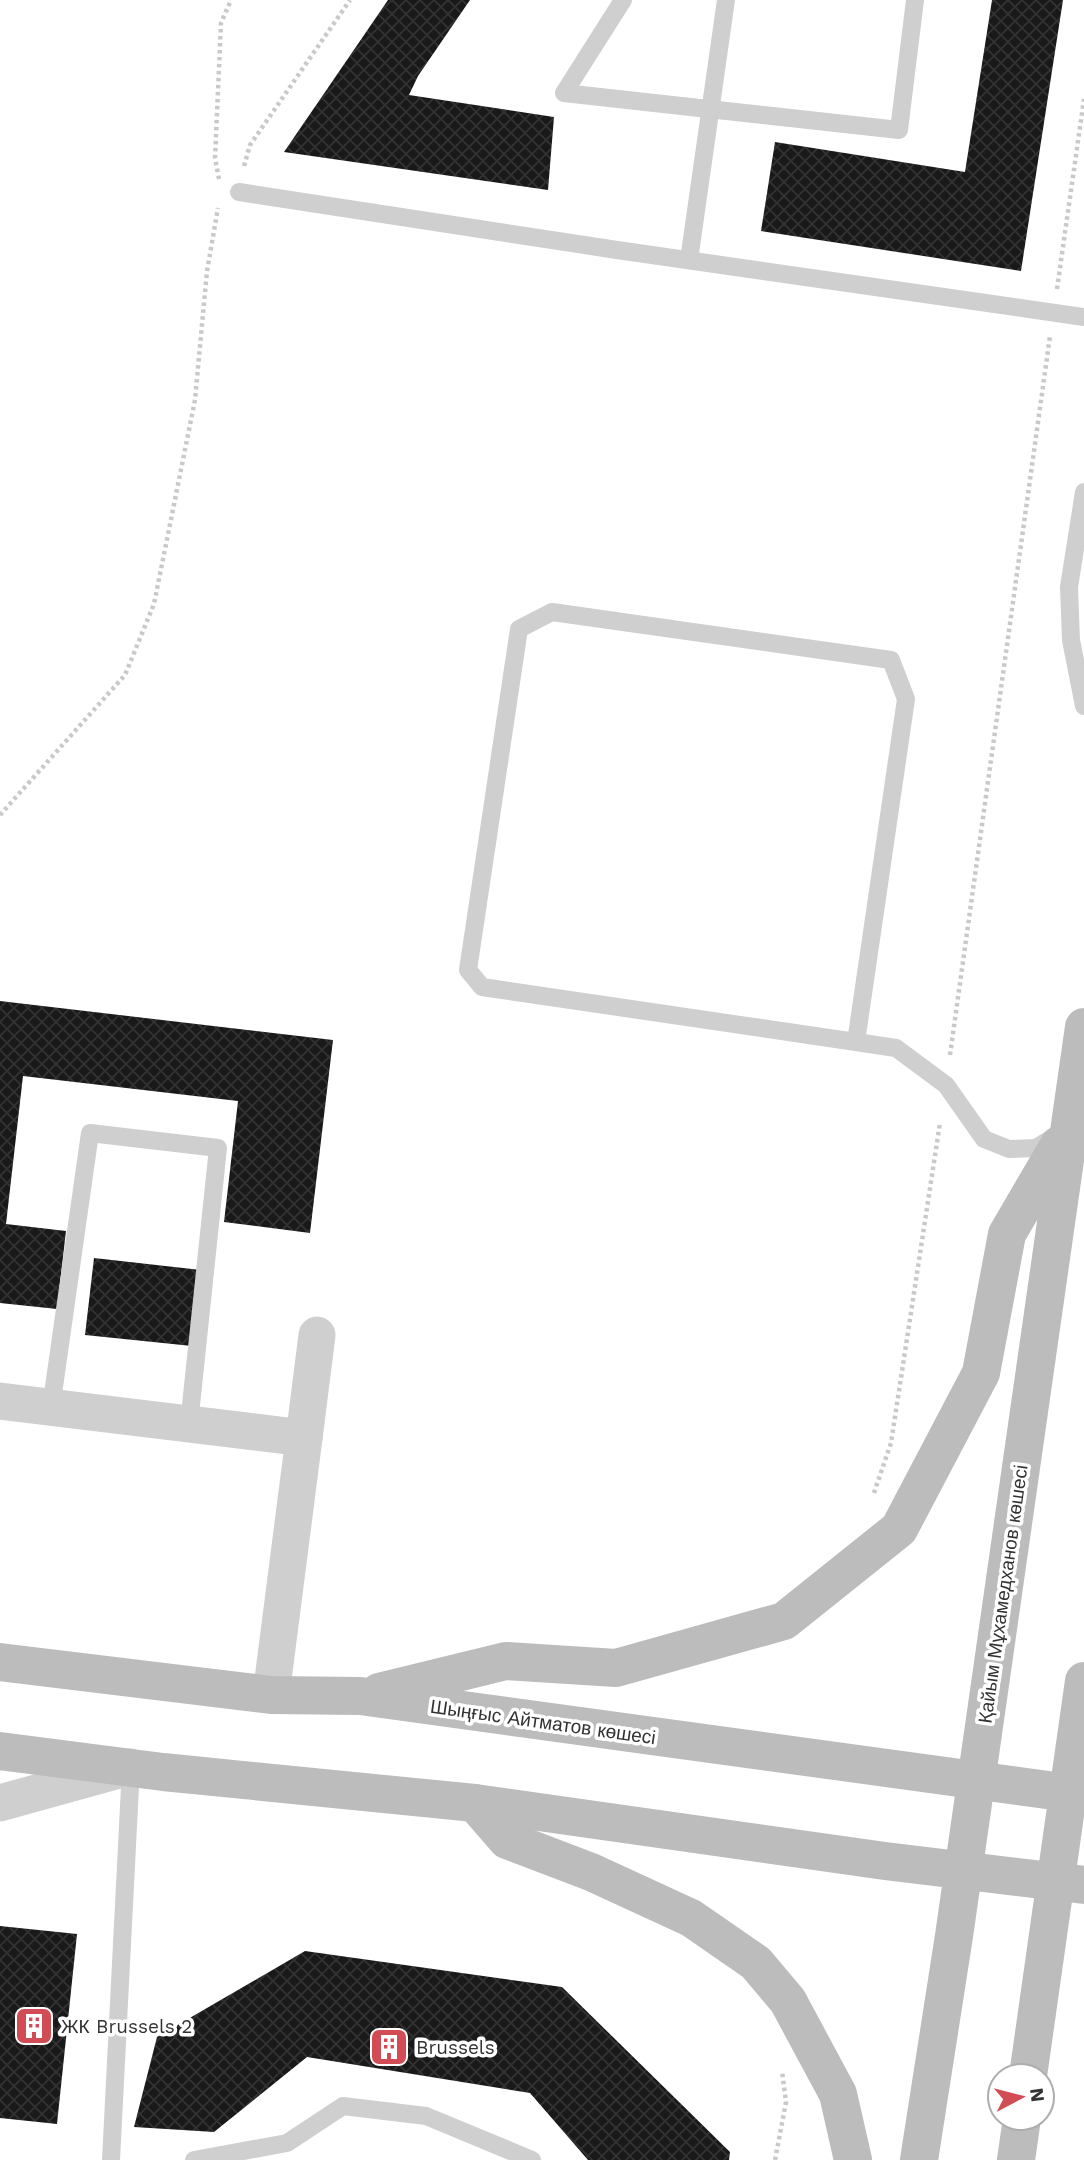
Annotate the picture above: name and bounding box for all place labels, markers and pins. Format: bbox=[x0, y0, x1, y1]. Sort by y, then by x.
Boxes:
building icon: ЖК Brussels 2 bbox=[13, 2005, 55, 2047]
place label: ЖК Brussels 2 bbox=[61, 2015, 192, 2038]
building icon: Brussels bbox=[368, 2026, 410, 2068]
place label: Brussels bbox=[416, 2036, 495, 2059]

